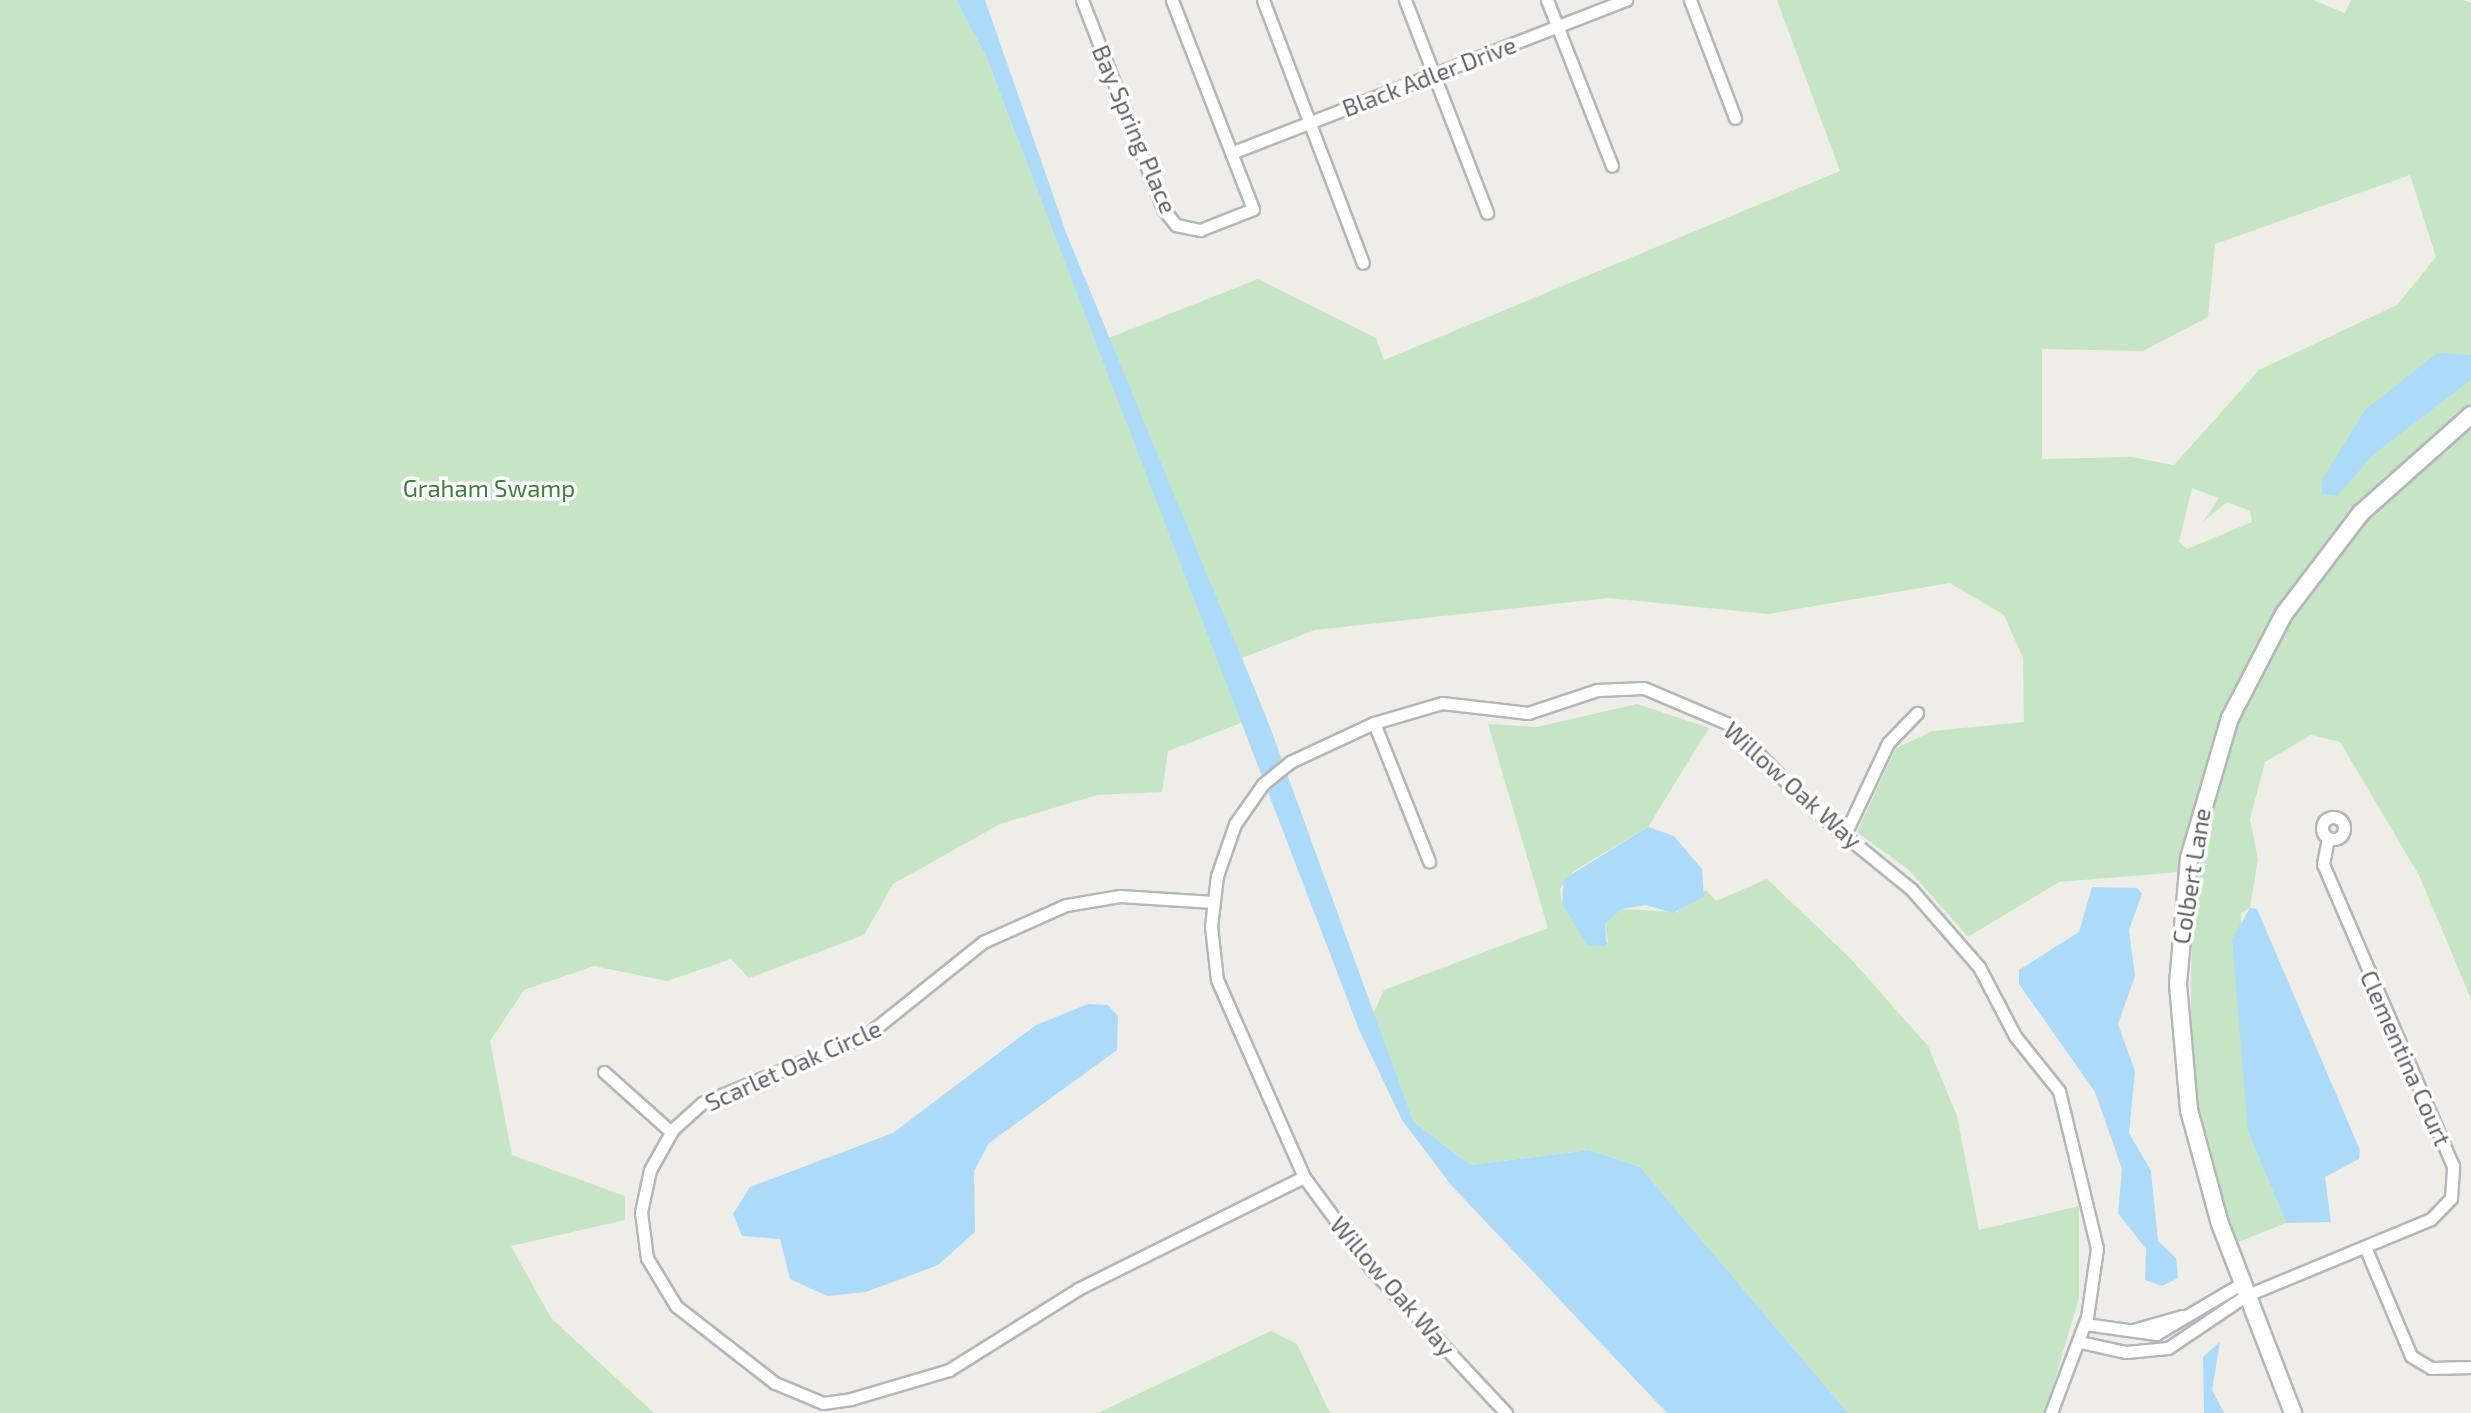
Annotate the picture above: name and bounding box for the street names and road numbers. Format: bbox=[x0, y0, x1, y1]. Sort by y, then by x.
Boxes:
street label: Black Adler Drive bbox=[1337, 29, 1521, 123]
street label: Bay Spring Place bbox=[1086, 40, 1184, 218]
street label: Willow Oak Way bbox=[1718, 715, 1868, 855]
street label: Colbert Lane bbox=[2166, 806, 2216, 946]
street label: Clementina Court bbox=[2354, 966, 2458, 1150]
street label: Scarlet Oak Circle bbox=[700, 1013, 886, 1117]
street label: Willow Oak Way bbox=[1324, 1210, 1462, 1362]

